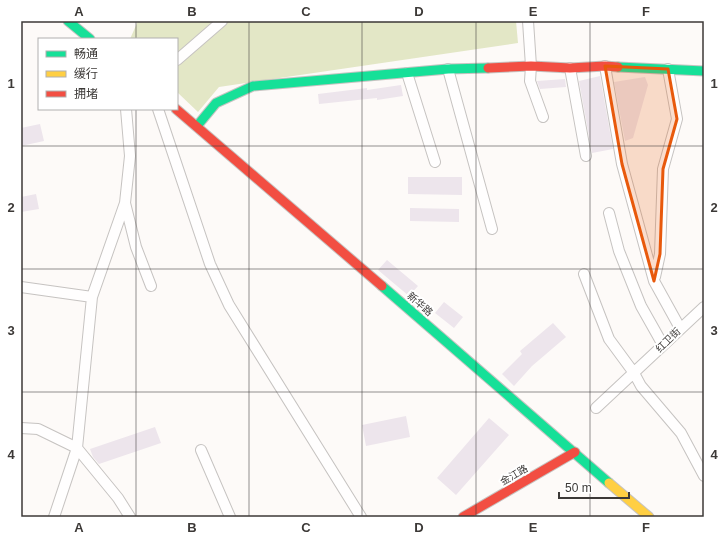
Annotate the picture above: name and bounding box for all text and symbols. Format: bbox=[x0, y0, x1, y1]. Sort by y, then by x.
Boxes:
text: A bbox=[74, 4, 84, 19]
text: B bbox=[187, 4, 197, 19]
text: C bbox=[301, 4, 311, 19]
text: D bbox=[414, 4, 424, 19]
text: E bbox=[529, 4, 538, 19]
text: F bbox=[642, 4, 650, 19]
legend bbox=[38, 38, 178, 110]
text: 畅通 bbox=[74, 47, 98, 61]
text: 缓行 bbox=[74, 67, 98, 81]
text: 1 bbox=[7, 76, 15, 91]
text: 1 bbox=[710, 76, 718, 91]
text: 拥堵 bbox=[74, 87, 98, 101]
text: 2 bbox=[7, 200, 15, 215]
text: 2 bbox=[710, 200, 718, 215]
street label: 新华路 bbox=[405, 290, 435, 318]
text: 3 bbox=[7, 323, 15, 338]
text: 3 bbox=[710, 323, 718, 338]
street label: 红卫街 bbox=[653, 326, 683, 354]
text: 4 bbox=[7, 447, 15, 462]
text: 4 bbox=[710, 447, 718, 462]
street label: 金江路 bbox=[498, 463, 530, 487]
scale bar bbox=[559, 474, 629, 500]
text: 50 m bbox=[565, 481, 592, 495]
text: A bbox=[74, 520, 84, 535]
text: B bbox=[187, 520, 197, 535]
text: C bbox=[301, 520, 311, 535]
text: D bbox=[414, 520, 424, 535]
text: E bbox=[529, 520, 538, 535]
text: F bbox=[642, 520, 650, 535]

